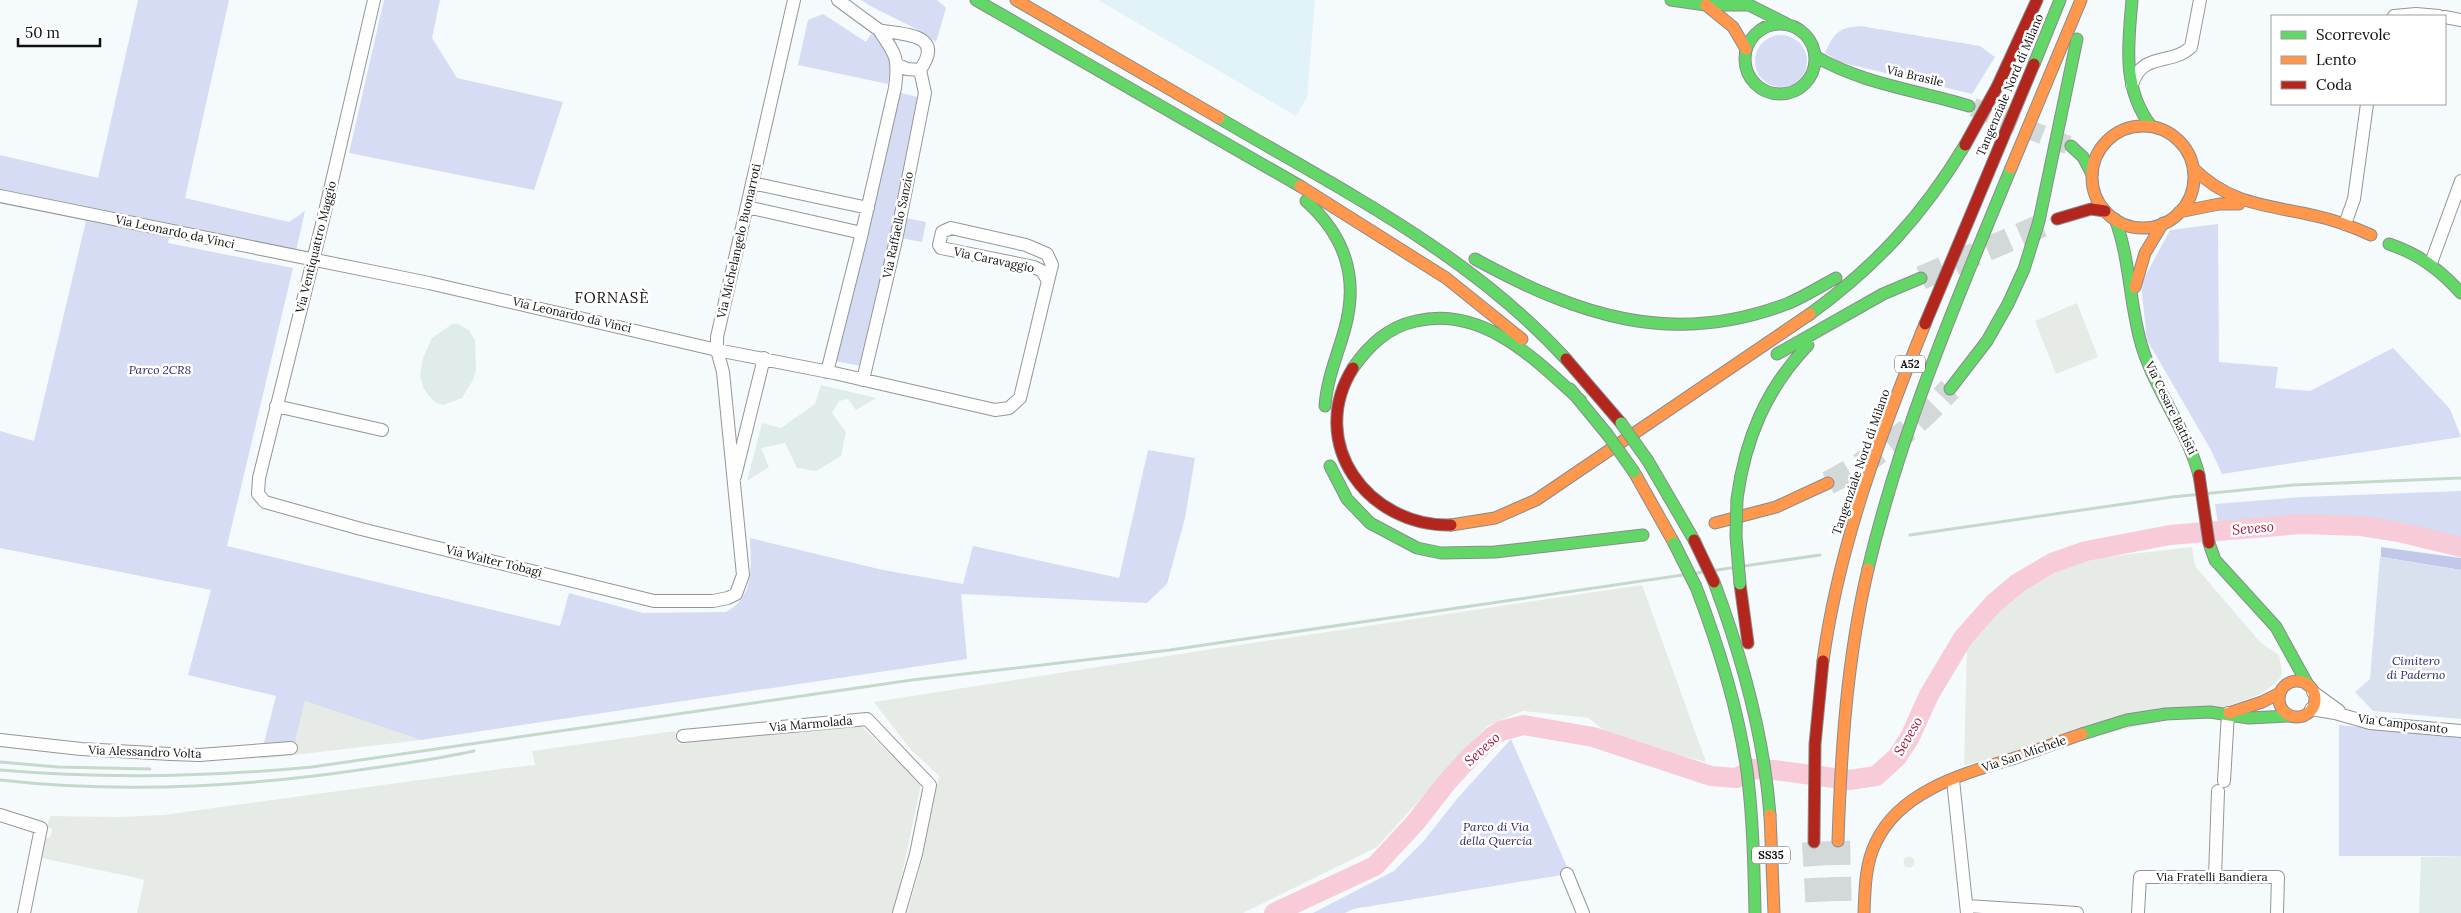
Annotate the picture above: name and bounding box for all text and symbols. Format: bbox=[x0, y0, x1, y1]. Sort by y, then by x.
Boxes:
street label: Tangenziale Nord di Milano bbox=[1973, 11, 2046, 158]
scale bar bbox=[18, 15, 100, 47]
legend bbox=[2271, 15, 2446, 105]
text: 50 m bbox=[25, 23, 60, 42]
text: Scorrevole bbox=[2316, 25, 2391, 44]
text: Lento bbox=[2316, 50, 2357, 69]
street label: Via Brasile bbox=[1884, 61, 1945, 89]
text: Coda bbox=[2316, 75, 2352, 94]
street label: Via Michelangelo Buonarroti bbox=[713, 162, 764, 321]
street label: Via Raffaello Sanzio bbox=[879, 170, 916, 281]
street label: Via Ventiquattro Maggio bbox=[292, 179, 339, 315]
street label: Via Leonardo da Vinci bbox=[113, 211, 236, 251]
street label: Via Caravaggio bbox=[951, 243, 1036, 275]
district label: FORNASÈ bbox=[575, 288, 649, 307]
street label: Via Leonardo da Vinci bbox=[510, 293, 633, 335]
road number: A52 bbox=[1895, 356, 1925, 372]
street label: Via Cesare Battisti bbox=[2142, 358, 2200, 457]
park label: Parco 2CR8 bbox=[129, 362, 192, 377]
street label: Tangenziale Nord di Milano bbox=[1828, 387, 1893, 537]
water label: Seveso bbox=[2231, 517, 2275, 539]
street label: Via Walter Tobagi bbox=[444, 541, 544, 580]
park label: Cimitero di Paderno bbox=[2387, 653, 2445, 682]
street label: Via Camposanto bbox=[2356, 710, 2449, 736]
street label: Via Marmolada bbox=[768, 712, 853, 735]
water label: Seveso bbox=[1890, 713, 1926, 759]
water label: Seveso bbox=[1460, 728, 1504, 770]
street label: Via San Michele bbox=[1979, 732, 2068, 775]
street label: Via Alessandro Volta bbox=[87, 742, 202, 761]
park label: Parco di Via della Quercia bbox=[1460, 819, 1533, 848]
road number: SS35 bbox=[1752, 846, 1790, 864]
street label: Via Fratelli Bandiera bbox=[2155, 869, 2268, 884]

